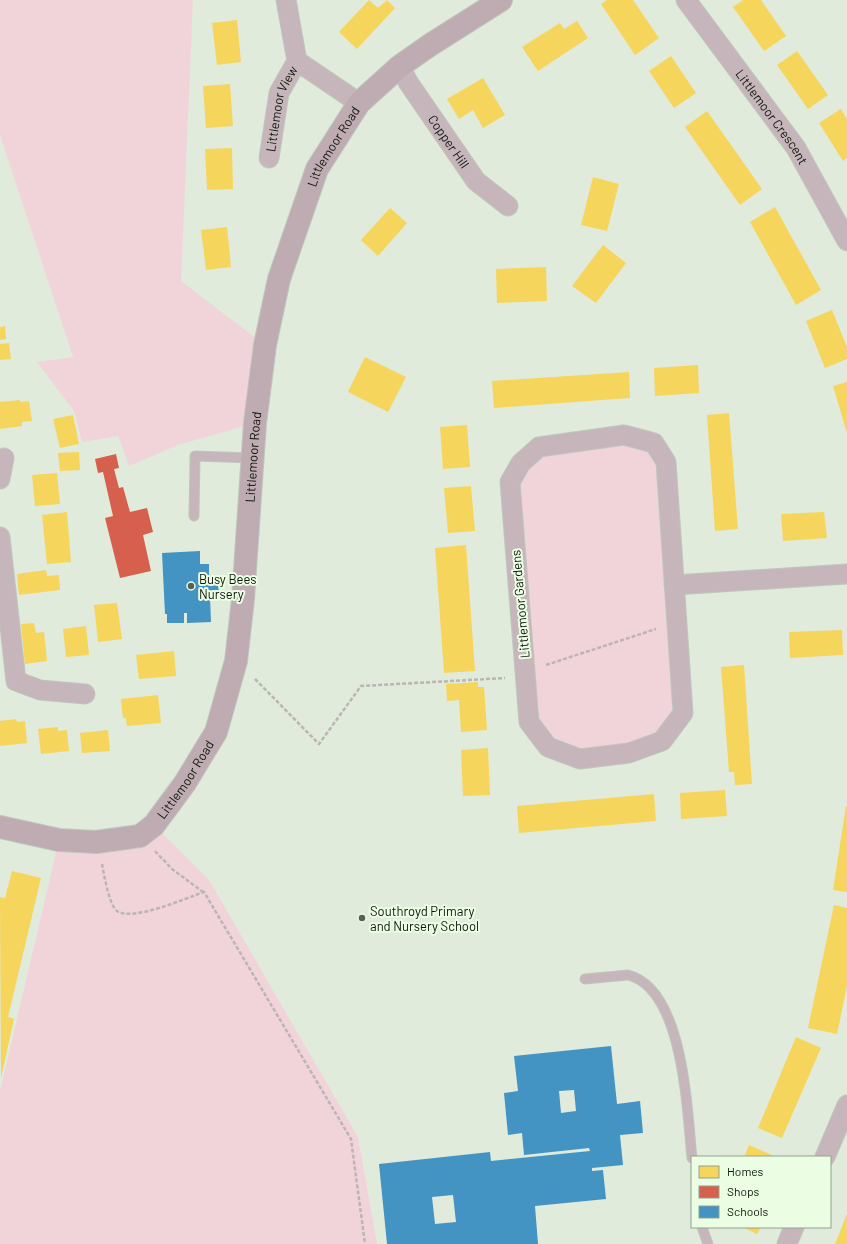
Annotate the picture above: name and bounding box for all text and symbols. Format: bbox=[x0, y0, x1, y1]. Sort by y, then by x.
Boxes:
street label: Littlemoor View bbox=[262, 63, 301, 153]
street label: Littlemoor Crescent bbox=[732, 66, 811, 167]
street label: Littlemoor Road bbox=[304, 103, 363, 189]
street label: Copper Hill bbox=[425, 112, 473, 171]
street label: Littlemoor Road bbox=[242, 411, 264, 503]
street label: Littlemoor Gardens bbox=[507, 549, 533, 659]
place label: Busy Bees Nursery bbox=[199, 571, 257, 602]
marker: Busy Bees Nursery bbox=[186, 581, 196, 591]
street label: Littlemoor Road bbox=[153, 737, 217, 822]
place label: Southroyd Primary and Nursery School bbox=[370, 903, 479, 934]
marker: Southroyd Primary and Nursery School bbox=[357, 913, 367, 923]
legend bbox=[691, 1156, 831, 1228]
text: Homes bbox=[727, 1164, 764, 1178]
text: Shops bbox=[727, 1184, 760, 1198]
text: Schools bbox=[727, 1204, 768, 1218]

